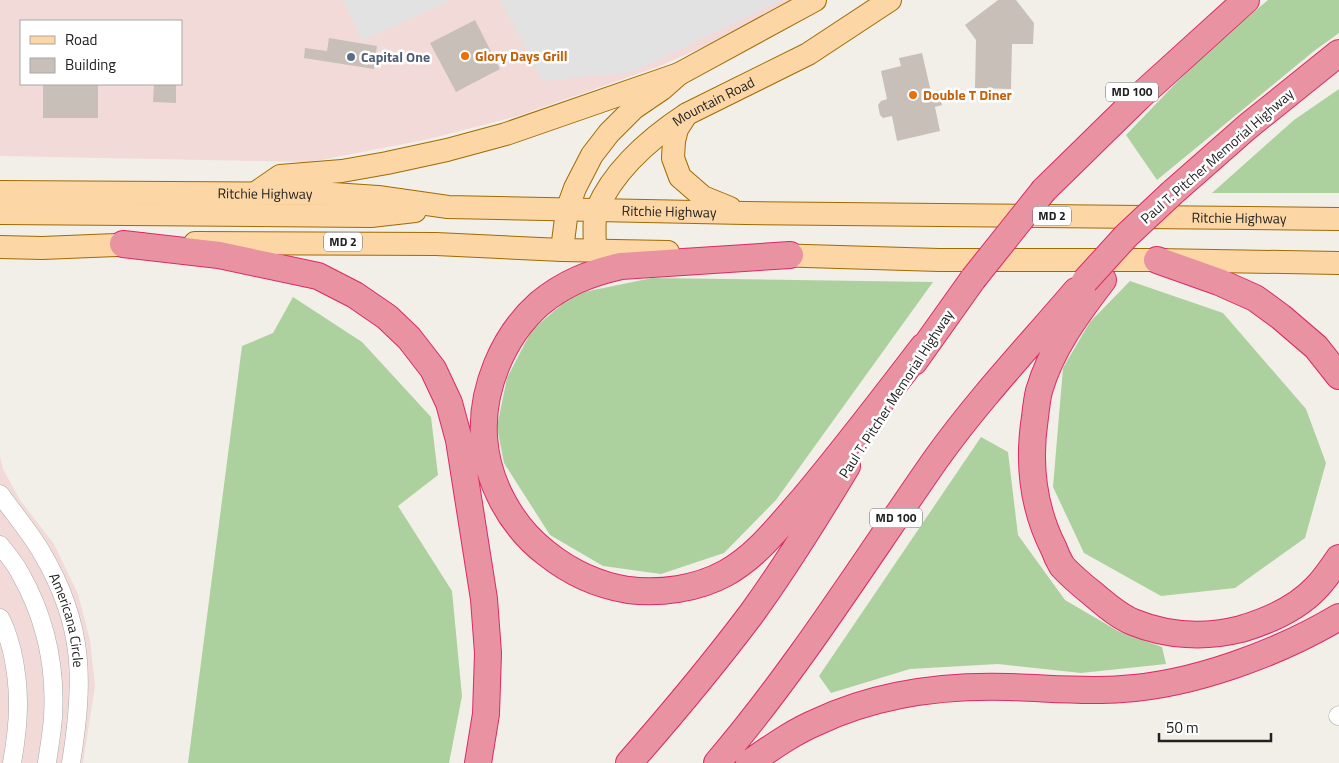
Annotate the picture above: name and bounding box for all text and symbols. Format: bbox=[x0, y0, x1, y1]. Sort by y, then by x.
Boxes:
legend bbox=[20, 20, 182, 85]
text: Road bbox=[65, 28, 97, 51]
place label: Glory Days Grill bbox=[475, 45, 568, 66]
place label: Capital One bbox=[361, 46, 430, 67]
marker: Glory Days Grill bbox=[459, 50, 471, 62]
marker: Capital One bbox=[345, 51, 357, 63]
text: Building bbox=[65, 53, 116, 76]
street label: Mountain Road bbox=[668, 71, 758, 131]
road number: MD 100 bbox=[1106, 82, 1158, 101]
street label: Paul T. Pitcher Memorial Highway bbox=[1135, 83, 1298, 228]
place label: Double T Diner bbox=[923, 84, 1012, 105]
marker: Double T Diner bbox=[907, 89, 919, 101]
street label: Ritchie Highway bbox=[217, 182, 313, 204]
street label: Ritchie Highway bbox=[621, 200, 717, 222]
road number: MD 2 bbox=[1033, 207, 1071, 226]
street label: Ritchie Highway bbox=[1191, 207, 1287, 228]
road number: MD 2 bbox=[324, 232, 362, 252]
street label: Paul T. Pitcher Memorial Highway bbox=[833, 305, 958, 482]
road number: MD 100 bbox=[870, 508, 922, 528]
street label: Americana Circle bbox=[44, 569, 89, 668]
scale bar bbox=[1159, 710, 1272, 742]
text: 50 m bbox=[1166, 716, 1199, 739]

